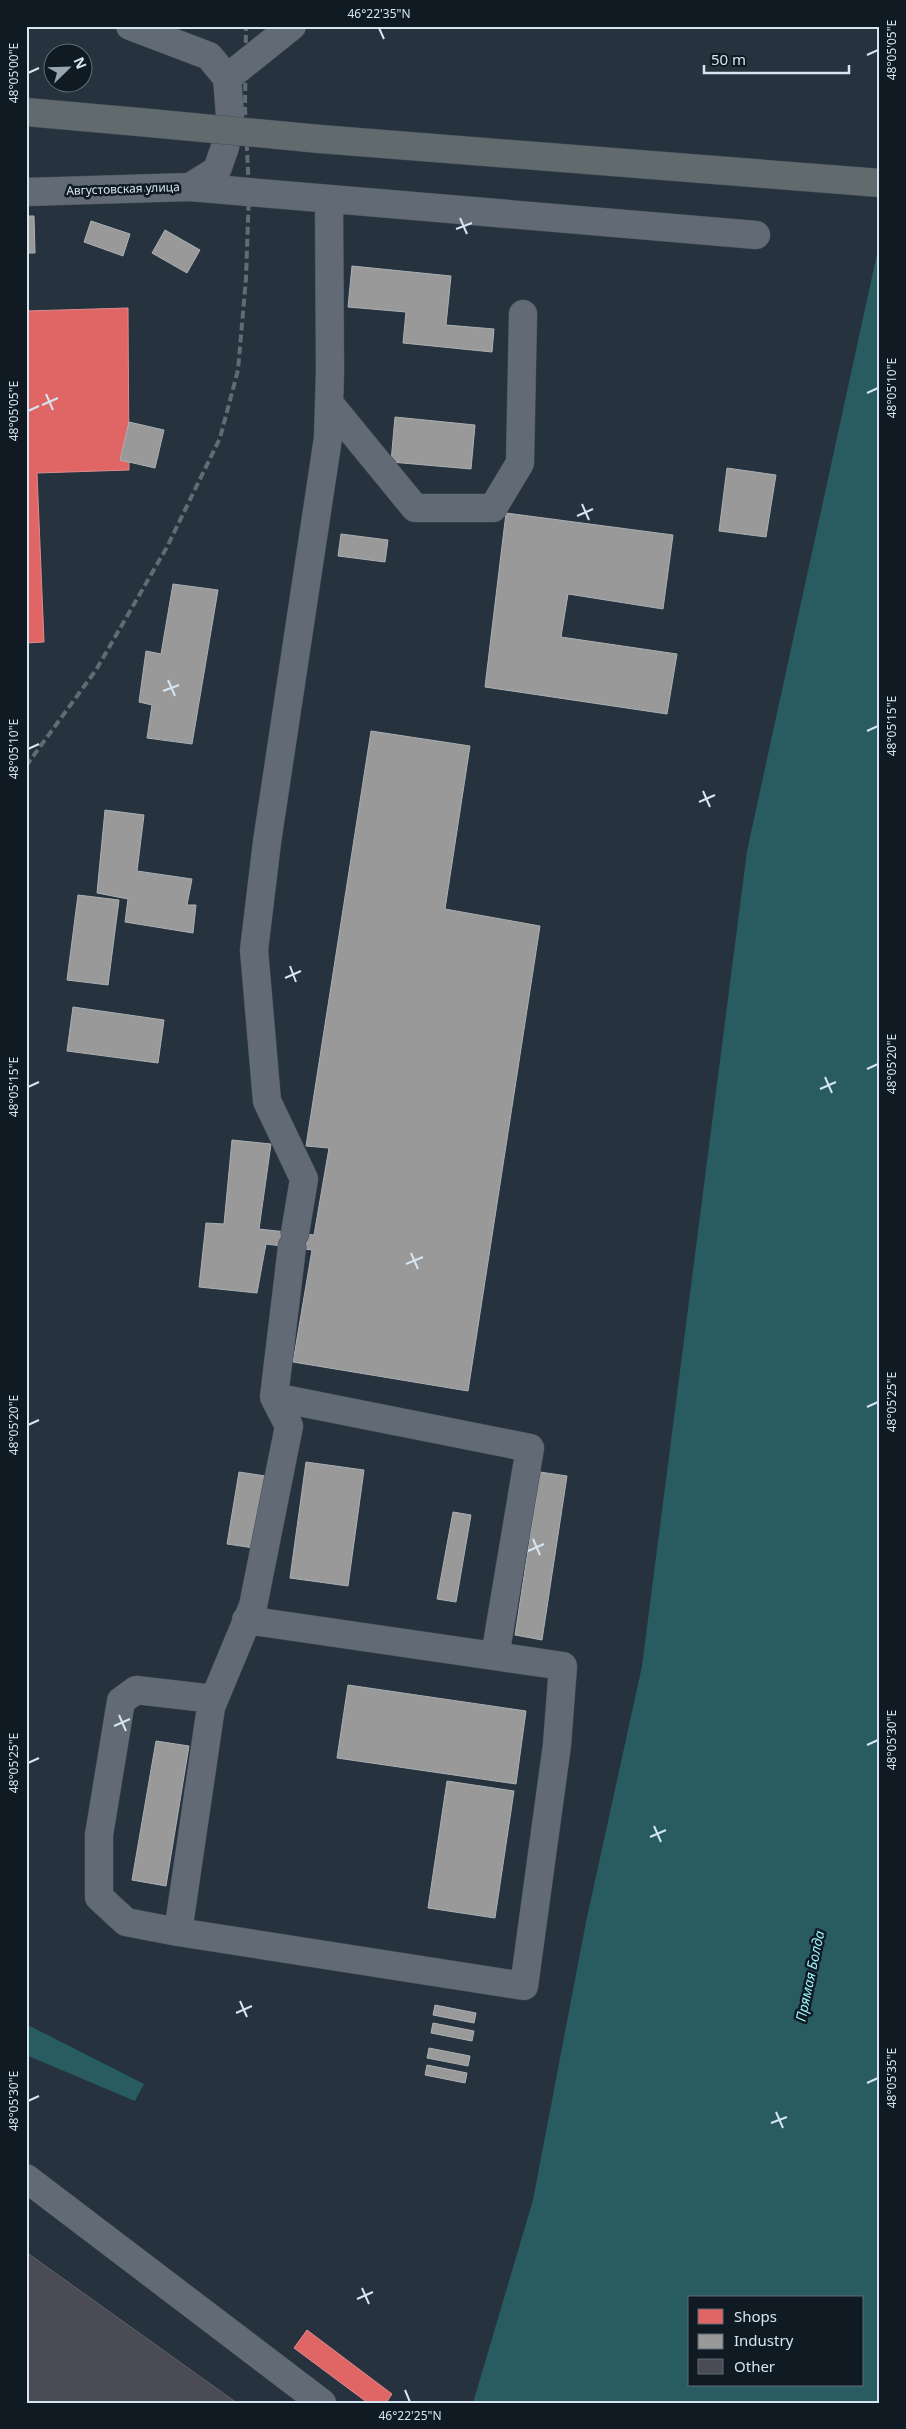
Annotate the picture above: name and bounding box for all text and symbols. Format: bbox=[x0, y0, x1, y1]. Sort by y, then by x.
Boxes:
text: 46°22'35"N bbox=[347, 5, 411, 22]
text: 48°05'05"E bbox=[883, 20, 900, 80]
north arrow bbox=[42, 42, 92, 92]
scale bar bbox=[704, 42, 848, 74]
text: 48°05'00"E bbox=[5, 43, 22, 103]
text: 50 m bbox=[711, 49, 746, 69]
text: N bbox=[69, 54, 91, 72]
street label: Августовская улица bbox=[66, 178, 180, 199]
text: 48°05'10"E bbox=[883, 358, 900, 418]
text: 48°05'05"E bbox=[5, 381, 22, 441]
text: 48°05'15"E bbox=[883, 696, 900, 756]
text: 48°05'10"E bbox=[5, 719, 22, 779]
text: 48°05'20"E bbox=[883, 1034, 900, 1094]
text: 48°05'15"E bbox=[5, 1057, 22, 1117]
text: 48°05'25"E bbox=[883, 1372, 900, 1432]
text: 48°05'20"E bbox=[5, 1395, 22, 1455]
text: 48°05'30"E bbox=[883, 1710, 900, 1770]
text: 48°05'25"E bbox=[5, 1733, 22, 1793]
water label: Прямая Болда bbox=[791, 1929, 828, 2023]
text: 48°05'35"E bbox=[883, 2048, 900, 2108]
text: 48°05'30"E bbox=[5, 2071, 22, 2131]
legend bbox=[688, 2296, 864, 2386]
text: Shops bbox=[734, 2306, 777, 2326]
text: Industry bbox=[734, 2330, 794, 2350]
text: Other bbox=[734, 2356, 775, 2376]
text: 46°22'25"N bbox=[378, 2407, 442, 2424]

